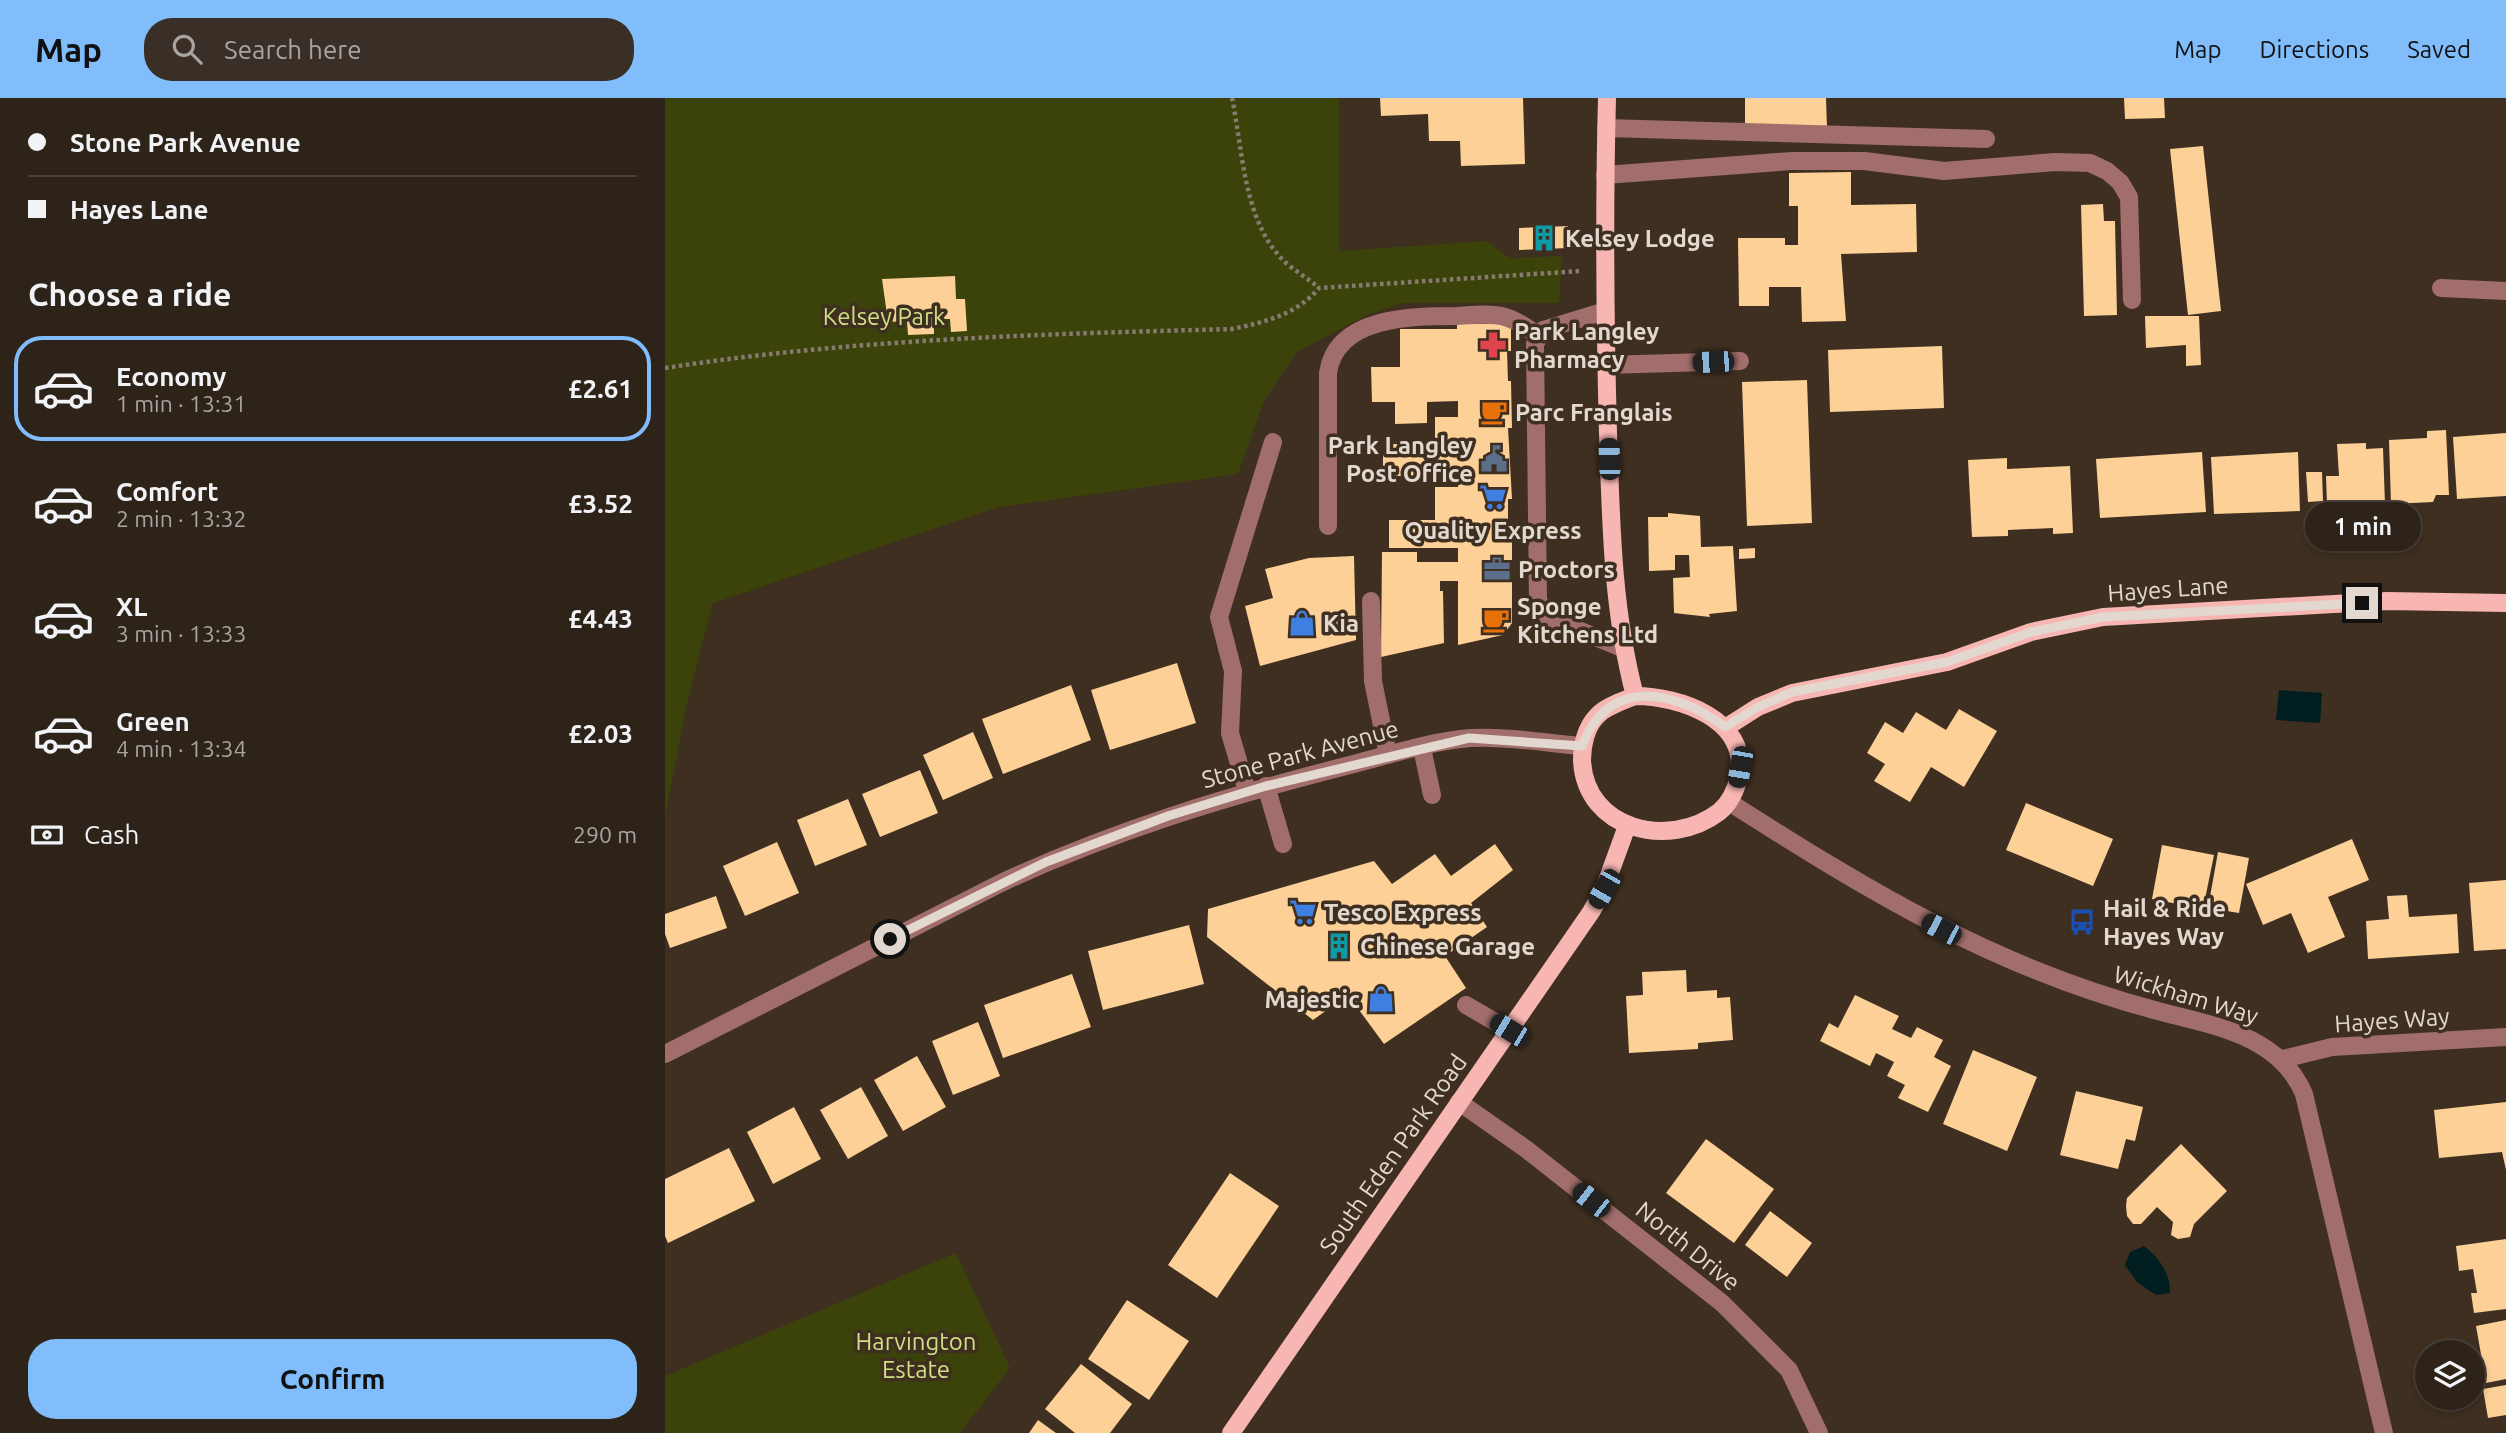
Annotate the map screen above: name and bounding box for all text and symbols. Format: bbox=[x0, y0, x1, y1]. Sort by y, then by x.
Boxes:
search box bbox=[144, 18, 634, 81]
icon: search bbox=[168, 30, 206, 68]
text: Map bbox=[35, 31, 102, 68]
text: Search here bbox=[224, 35, 362, 64]
text: Map bbox=[2174, 36, 2221, 63]
text: Directions bbox=[2259, 36, 2369, 63]
text: Saved bbox=[2407, 36, 2471, 63]
text: Stone Park Avenue bbox=[70, 128, 301, 157]
text: Hayes Lane bbox=[70, 195, 208, 224]
building icon: Kelsey Lodge bbox=[1529, 223, 1559, 253]
place label: Kelsey Lodge bbox=[1565, 225, 1715, 252]
text: Choose a ride bbox=[28, 276, 231, 312]
park label: Kelsey Park bbox=[823, 303, 945, 330]
place label: Park Langley Pharmacy bbox=[1514, 318, 1660, 373]
pharmacy icon: Park Langley Pharmacy bbox=[1478, 330, 1508, 360]
car bbox=[1692, 351, 1735, 373]
icon: car bbox=[32, 357, 95, 420]
text: Economy bbox=[116, 362, 226, 391]
text: £2.61 bbox=[568, 374, 633, 403]
text: 1 min · 13:31 bbox=[116, 391, 247, 416]
cafe icon: Parc Franglais bbox=[1479, 397, 1509, 427]
place label: Parc Franglais bbox=[1515, 399, 1672, 426]
place label: Park Langley Post Office bbox=[1328, 432, 1473, 487]
car bbox=[1598, 438, 1621, 480]
public building icon: Park Langley Post Office bbox=[1479, 444, 1509, 474]
icon: car bbox=[32, 472, 95, 535]
text: Comfort bbox=[116, 477, 219, 506]
supermarket icon: Quality Express bbox=[1478, 482, 1508, 512]
text: £3.52 bbox=[568, 489, 633, 518]
callout: 1 min bbox=[2304, 502, 2420, 550]
text: 2 min · 13:32 bbox=[116, 506, 247, 531]
text: 1 min bbox=[2334, 514, 2392, 539]
place label: Quality Express bbox=[1404, 517, 1582, 544]
office icon: Proctors bbox=[1482, 554, 1512, 584]
place label: Proctors bbox=[1518, 556, 1615, 583]
street label: Hayes Lane bbox=[2107, 571, 2229, 607]
icon: car bbox=[32, 587, 95, 650]
route end bbox=[2346, 587, 2378, 619]
text: XL bbox=[116, 592, 147, 621]
place label: Sponge Kitchens Ltd bbox=[1517, 593, 1658, 648]
text: £4.43 bbox=[568, 604, 633, 633]
cafe icon: Sponge Kitchens Ltd bbox=[1481, 605, 1511, 635]
shop icon: Kia bbox=[1287, 608, 1317, 638]
place label: Kia bbox=[1323, 610, 1359, 637]
text: 3 min · 13:33 bbox=[116, 621, 247, 646]
icon: car bbox=[32, 702, 95, 765]
text: Green bbox=[116, 707, 190, 736]
street label: Stone Park Avenue bbox=[1199, 715, 1401, 793]
text: £2.03 bbox=[568, 719, 633, 748]
text: 4 min · 13:34 bbox=[116, 736, 247, 761]
car bbox=[1727, 744, 1754, 790]
icon: cash bbox=[28, 816, 66, 854]
text: Cash bbox=[84, 820, 139, 849]
text: 290 m bbox=[573, 822, 637, 847]
car bbox=[1585, 866, 1624, 912]
place label: Hail & Ride Hayes Way bbox=[2103, 895, 2226, 950]
supermarket icon: Tesco Express bbox=[1288, 897, 1318, 927]
place label: Tesco Express bbox=[1324, 899, 1482, 926]
bus stop icon: Hail & Ride Hayes Way bbox=[2067, 907, 2097, 937]
car bbox=[1918, 910, 1965, 948]
route start bbox=[874, 923, 906, 955]
building icon: Chinese Garage bbox=[1324, 931, 1354, 961]
place label: Chinese Garage bbox=[1360, 933, 1535, 960]
street label: Wickham Way bbox=[2111, 960, 2262, 1030]
shop icon: Majestic bbox=[1366, 984, 1396, 1014]
place label: Majestic bbox=[1265, 986, 1360, 1013]
street label: Hayes Way bbox=[2334, 1002, 2451, 1037]
car bbox=[1486, 1010, 1533, 1050]
street label: South Eden Park Road bbox=[1314, 1049, 1472, 1259]
car bbox=[1568, 1179, 1615, 1221]
street label: North Drive bbox=[1631, 1196, 1745, 1296]
park label: Harvington Estate bbox=[856, 1328, 976, 1383]
button: Confirm bbox=[28, 1339, 637, 1419]
map controls bbox=[2415, 1340, 2485, 1410]
button: layers bbox=[2415, 1340, 2485, 1410]

